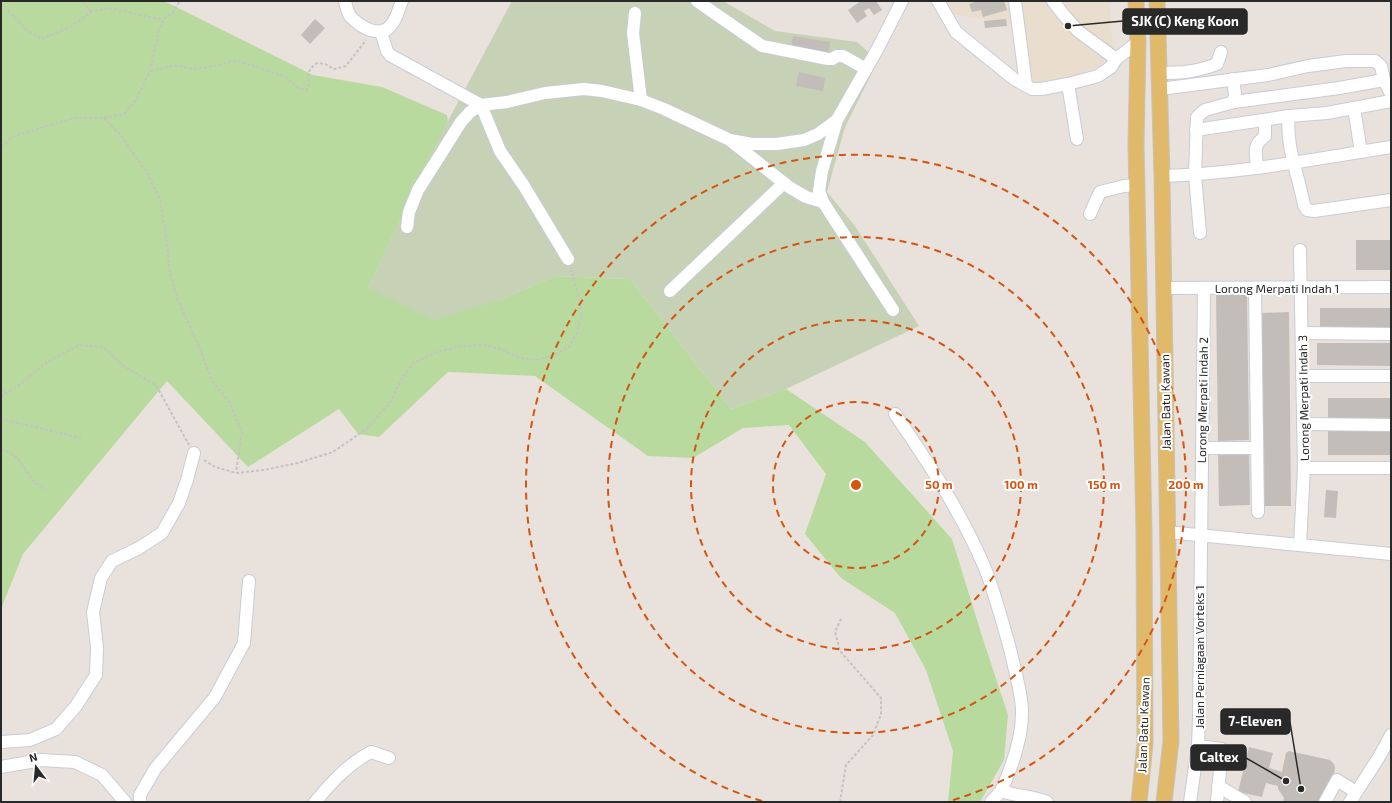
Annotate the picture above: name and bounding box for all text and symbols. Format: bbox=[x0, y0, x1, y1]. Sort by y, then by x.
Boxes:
callout: SJK (C) Keng Koon bbox=[1123, 9, 1247, 34]
text: SJK (C) Keng Koon bbox=[1131, 13, 1239, 29]
street label: Lorong Merpati Indah 1 bbox=[1215, 281, 1339, 295]
street label: Lorong Merpati Indah 3 bbox=[1295, 335, 1311, 461]
street label: Lorong Merpati Indah 2 bbox=[1194, 336, 1210, 463]
street label: Jalan Batu Kawan bbox=[1157, 354, 1173, 450]
text: 50 m bbox=[925, 477, 953, 491]
text: 100 m bbox=[1004, 477, 1038, 491]
text: 150 m bbox=[1088, 477, 1120, 491]
text: 200 m bbox=[1168, 477, 1204, 491]
centre of rings bbox=[849, 478, 863, 492]
street label: Jalan Perniagaan Vorteks 1 bbox=[1192, 585, 1206, 729]
street label: Jalan Batu Kawan bbox=[1134, 677, 1152, 773]
callout: 7-Eleven bbox=[1221, 709, 1290, 734]
text: 7-Eleven bbox=[1228, 713, 1282, 729]
callout: Caltex bbox=[1191, 745, 1246, 770]
north arrow bbox=[16, 747, 56, 787]
text: Caltex bbox=[1199, 749, 1239, 765]
text: N bbox=[27, 750, 39, 764]

